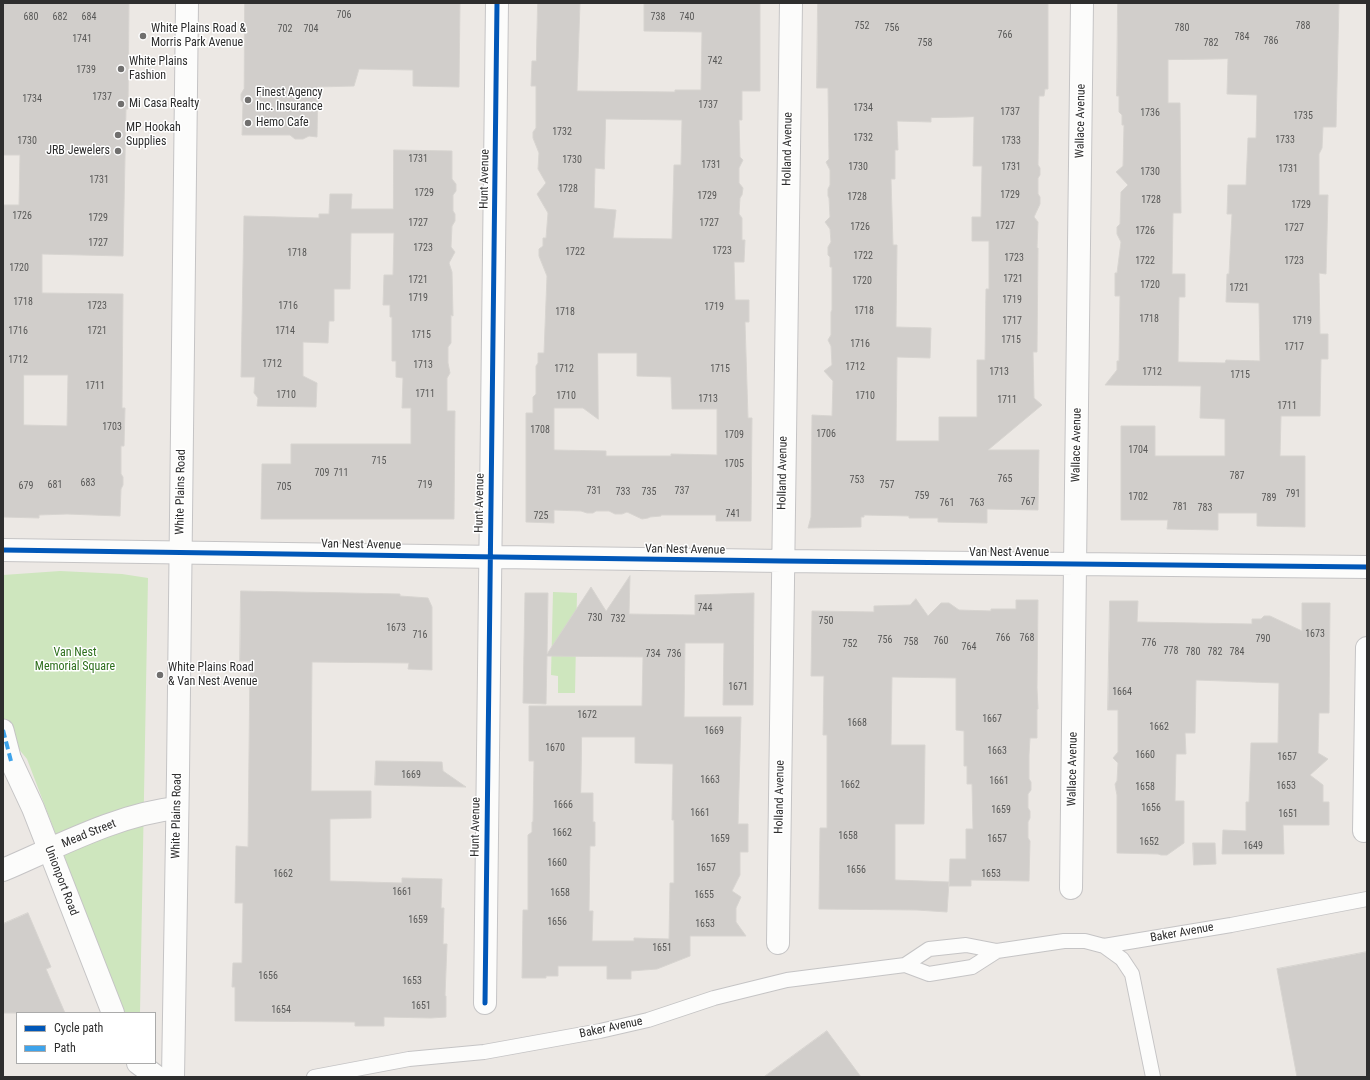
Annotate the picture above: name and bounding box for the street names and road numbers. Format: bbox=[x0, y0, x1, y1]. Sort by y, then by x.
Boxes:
street label: Wallace Avenue bbox=[1073, 84, 1089, 158]
street label: Holland Avenue bbox=[780, 112, 796, 186]
street label: Hunt Avenue bbox=[477, 149, 493, 209]
street label: Wallace Avenue bbox=[1069, 408, 1085, 482]
street label: Holland Avenue bbox=[775, 436, 791, 510]
street label: White Plains Road bbox=[173, 449, 189, 535]
street label: Hunt Avenue bbox=[472, 473, 488, 533]
street label: Van Nest Avenue bbox=[321, 537, 401, 553]
street label: Van Nest Avenue bbox=[645, 542, 725, 558]
street label: Van Nest Avenue bbox=[969, 546, 1049, 560]
street label: Wallace Avenue bbox=[1065, 732, 1081, 806]
street label: Holland Avenue bbox=[772, 760, 788, 834]
street label: White Plains Road bbox=[169, 773, 185, 859]
street label: Hunt Avenue bbox=[468, 797, 484, 857]
street label: Mead Street bbox=[60, 817, 118, 851]
street label: Unionport Road bbox=[41, 844, 81, 918]
street label: Baker Avenue bbox=[1149, 920, 1215, 946]
street label: Baker Avenue bbox=[578, 1014, 644, 1042]

